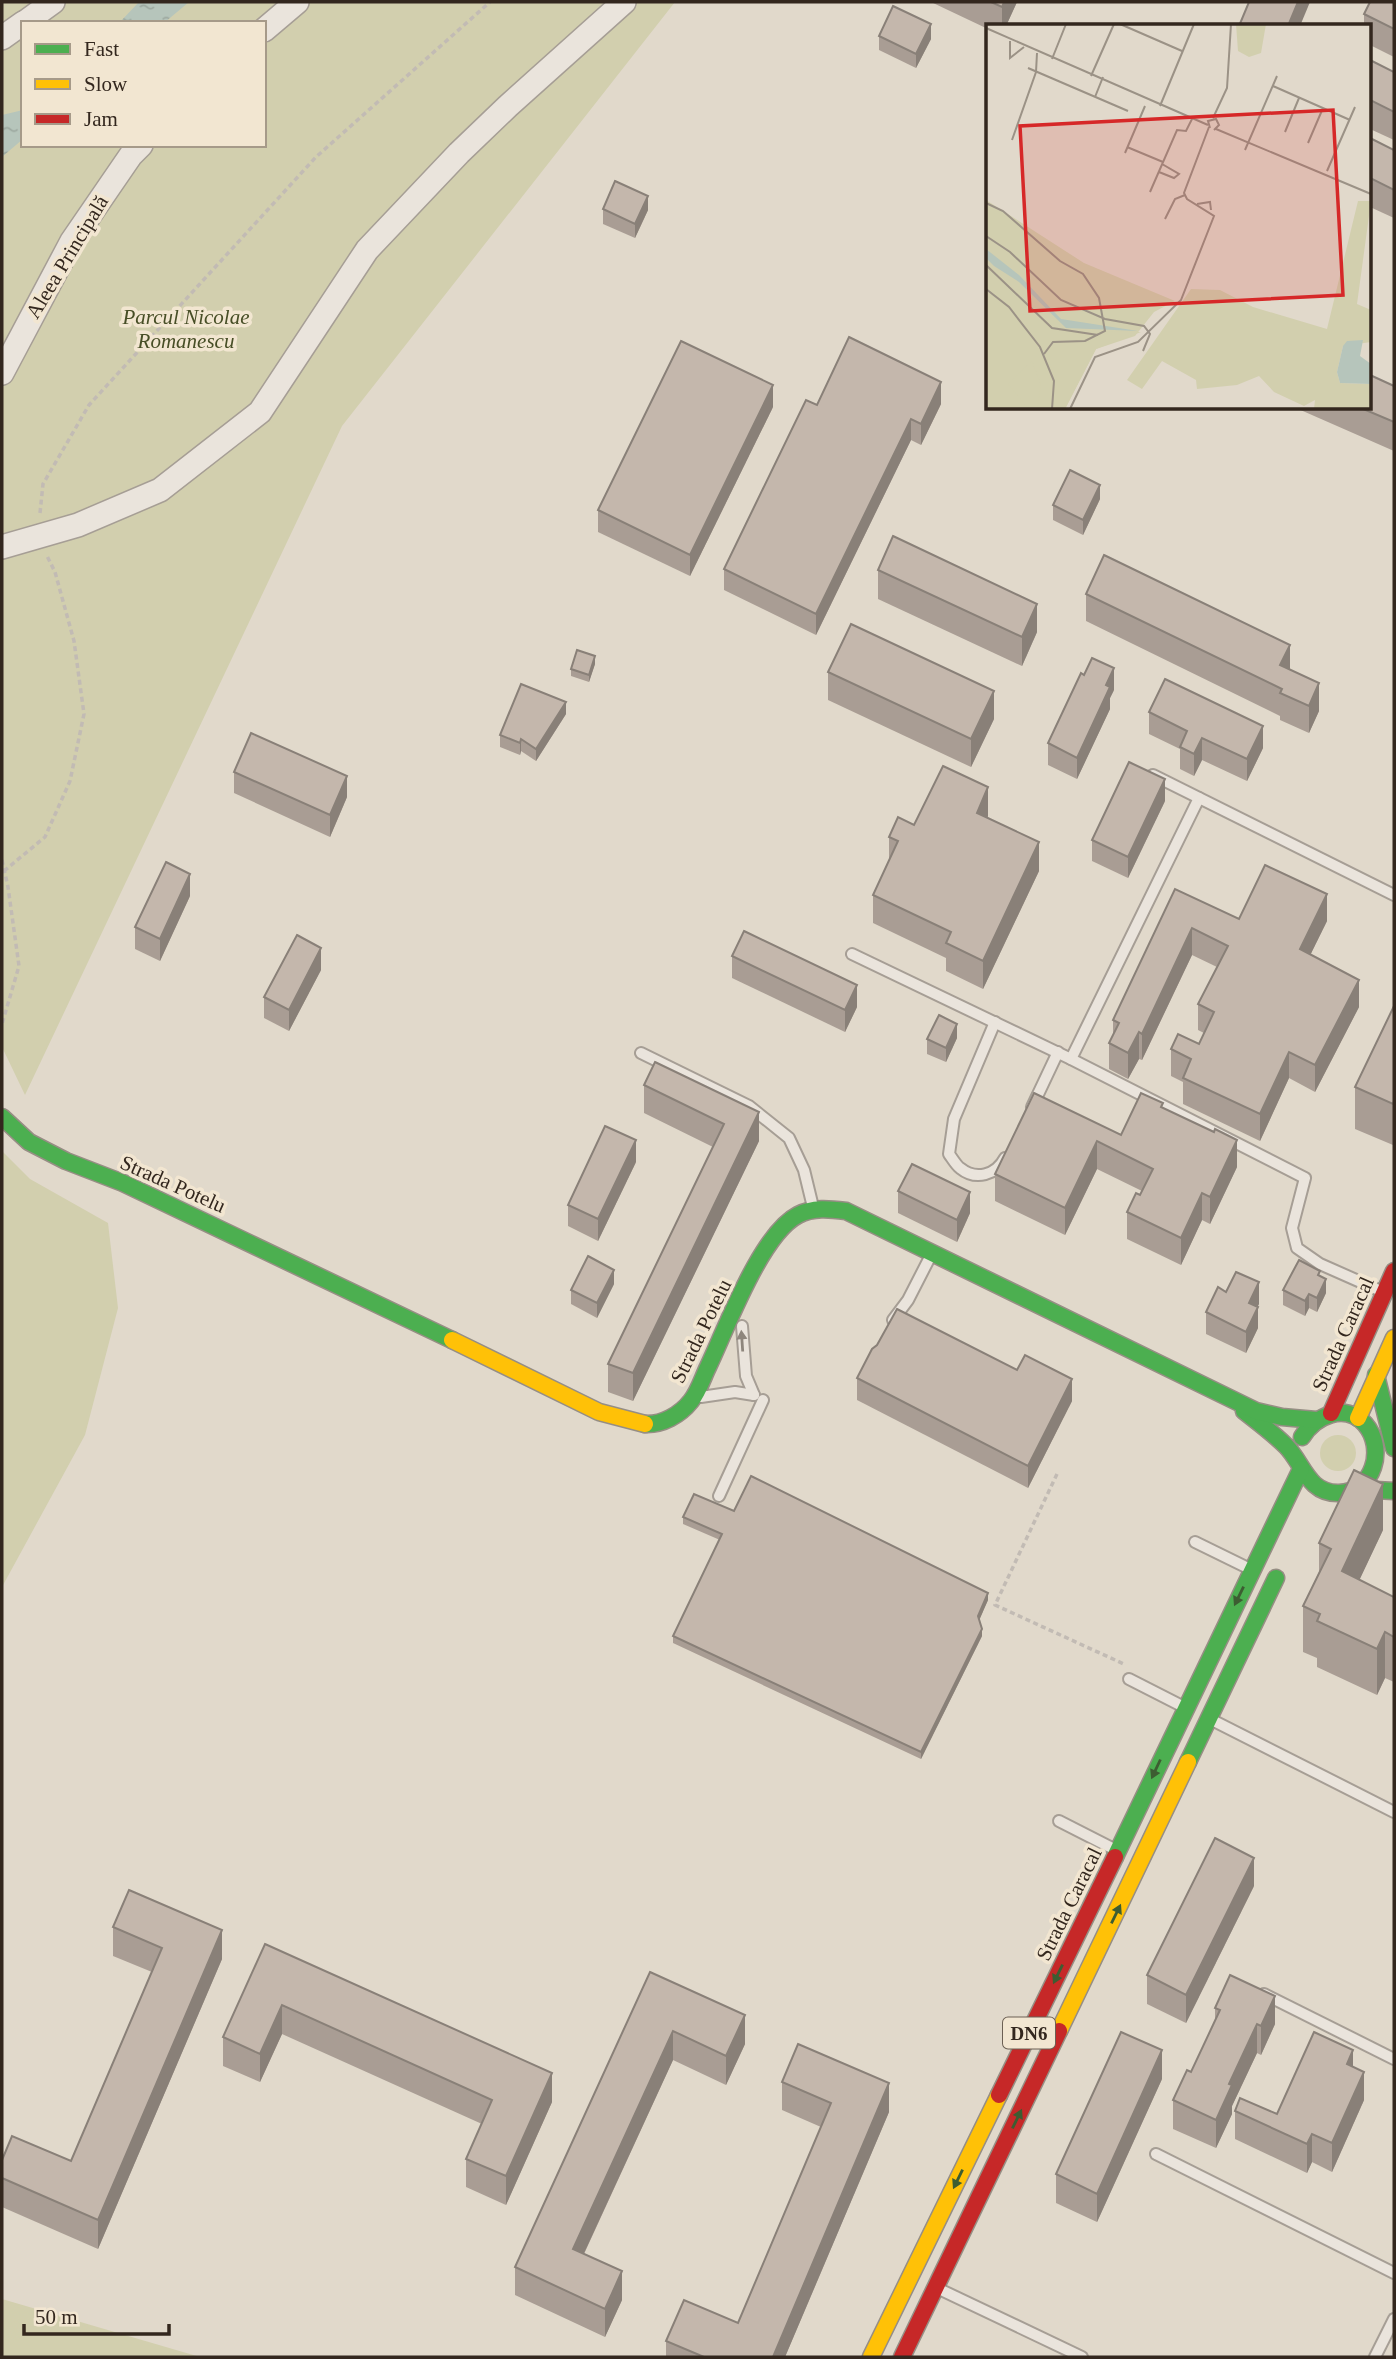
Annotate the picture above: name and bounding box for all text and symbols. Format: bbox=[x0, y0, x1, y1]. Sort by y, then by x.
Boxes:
legend bbox=[21, 21, 266, 147]
inset map bbox=[986, 24, 1372, 410]
text: Fast bbox=[84, 37, 119, 61]
text: Slow bbox=[84, 72, 128, 96]
text: Jam bbox=[84, 107, 118, 131]
street label: Aleea Principală bbox=[21, 191, 114, 323]
park label: Parcul Nicolae Romanescu bbox=[122, 305, 249, 353]
street label: Strada Potelu bbox=[117, 1150, 230, 1218]
street label: Strada Caracal bbox=[1307, 1273, 1379, 1395]
street label: Strada Potelu bbox=[666, 1275, 737, 1387]
one-way arrow bbox=[736, 1330, 747, 1352]
one-way arrow bbox=[1234, 1586, 1245, 1606]
one-way arrow bbox=[1150, 1759, 1162, 1779]
street label: Strada Caracal bbox=[1031, 1843, 1107, 1965]
one-way arrow bbox=[1110, 1904, 1122, 1924]
one-way arrow bbox=[1052, 1964, 1063, 1984]
road number: DN6 bbox=[1003, 2018, 1055, 2048]
one-way arrow bbox=[1012, 2109, 1023, 2129]
one-way arrow bbox=[953, 2169, 964, 2189]
scale bar bbox=[24, 2292, 170, 2336]
text: 50 m bbox=[35, 2305, 78, 2329]

